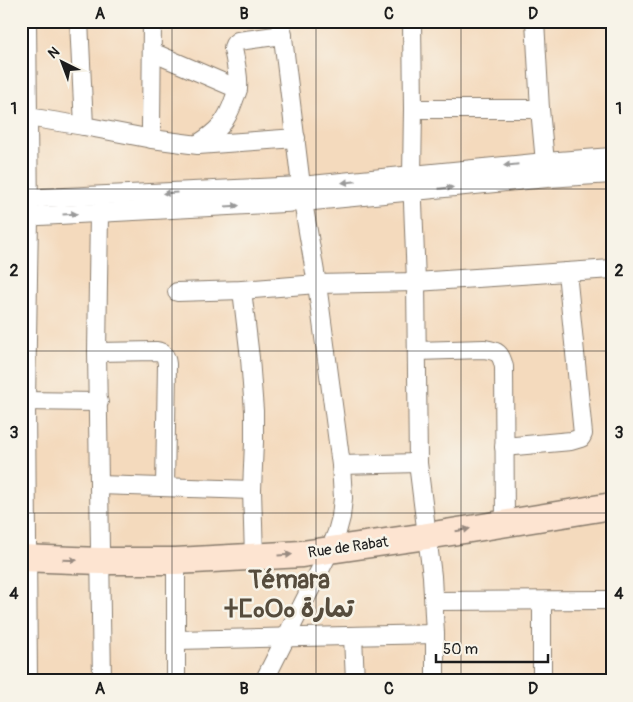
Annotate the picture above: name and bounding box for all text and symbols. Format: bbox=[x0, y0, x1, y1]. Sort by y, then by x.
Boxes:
text: A bbox=[95, 4, 106, 24]
text: B bbox=[239, 4, 249, 24]
text: C bbox=[384, 4, 394, 24]
text: D bbox=[528, 4, 538, 24]
north arrow bbox=[38, 38, 88, 88]
text: N bbox=[44, 43, 63, 62]
text: 1 bbox=[11, 99, 17, 119]
text: 1 bbox=[616, 99, 622, 119]
one-way arrow bbox=[503, 161, 519, 169]
one-way arrow bbox=[341, 178, 357, 186]
one-way arrow bbox=[439, 184, 455, 192]
one-way arrow bbox=[161, 189, 177, 197]
one-way arrow bbox=[224, 201, 240, 209]
one-way arrow bbox=[62, 210, 78, 218]
text: 2 bbox=[10, 261, 19, 281]
text: 2 bbox=[615, 261, 624, 281]
text: 3 bbox=[10, 423, 19, 443]
text: 3 bbox=[615, 423, 624, 443]
one-way arrow bbox=[455, 526, 471, 534]
street label: Rue de Rabat bbox=[307, 532, 390, 563]
one-way arrow bbox=[277, 551, 293, 559]
one-way arrow bbox=[62, 556, 78, 564]
district label: Témara ⵜⵎⴰⵔⴰ تمارة bbox=[224, 565, 354, 625]
text: 4 bbox=[9, 584, 19, 604]
text: 4 bbox=[614, 584, 624, 604]
scale bar bbox=[436, 632, 548, 664]
text: 50 m bbox=[443, 640, 478, 659]
text: A bbox=[95, 679, 106, 699]
text: B bbox=[239, 679, 249, 699]
text: C bbox=[384, 679, 394, 699]
text: D bbox=[528, 679, 538, 699]

